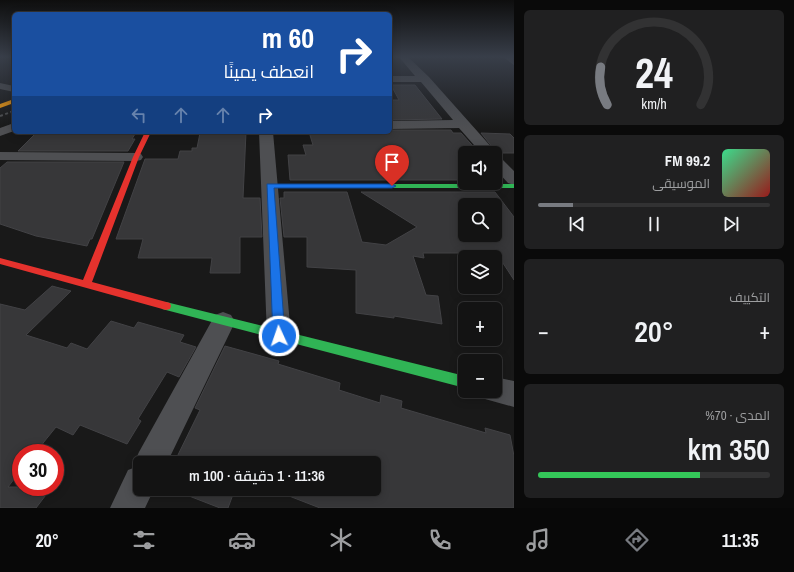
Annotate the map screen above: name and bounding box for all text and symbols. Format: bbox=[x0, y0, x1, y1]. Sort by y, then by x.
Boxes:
text: 60 m bbox=[262, 19, 314, 57]
icon: right bbox=[328, 28, 380, 80]
text: 24 bbox=[635, 45, 673, 101]
text: انعطف يمينًا bbox=[223, 59, 314, 84]
text: km/h bbox=[641, 94, 667, 113]
icon: left bbox=[128, 104, 150, 126]
icon: ahead bbox=[170, 104, 192, 126]
icon: ahead bbox=[212, 104, 234, 126]
icon: right bbox=[254, 104, 276, 126]
pin bbox=[375, 145, 409, 186]
map controls bbox=[458, 146, 502, 398]
button: sound bbox=[458, 146, 502, 190]
text: 99.2 FM bbox=[665, 150, 710, 171]
icon: arrive bbox=[381, 151, 403, 173]
text: الموسيقى bbox=[652, 175, 710, 192]
button: search bbox=[458, 198, 502, 242]
icon: previous bbox=[566, 213, 588, 235]
icon: pause bbox=[643, 213, 665, 235]
icon: next bbox=[720, 213, 742, 235]
button: layers bbox=[458, 250, 502, 294]
text: التكييف bbox=[729, 289, 770, 306]
button: + bbox=[458, 302, 502, 346]
text: 20° bbox=[634, 311, 674, 351]
position arrow bbox=[258, 315, 300, 357]
text: − bbox=[538, 316, 549, 346]
text: + bbox=[759, 316, 770, 346]
button: − bbox=[458, 354, 502, 398]
text: المدى · 70% bbox=[705, 407, 770, 424]
text: 350 km bbox=[688, 429, 770, 469]
speed limit sign: 30 bbox=[12, 444, 64, 496]
text: 11:36 · 1 دقيقة · 100 m bbox=[189, 465, 325, 486]
icon: filters bbox=[130, 526, 158, 554]
icon: car bbox=[228, 526, 256, 554]
icon: climate bbox=[327, 526, 355, 554]
icon: phone bbox=[426, 526, 454, 554]
icon: music bbox=[524, 526, 552, 554]
icon: directions bbox=[623, 526, 651, 554]
text: 20° bbox=[35, 528, 59, 553]
text: 11:35 bbox=[722, 528, 759, 553]

